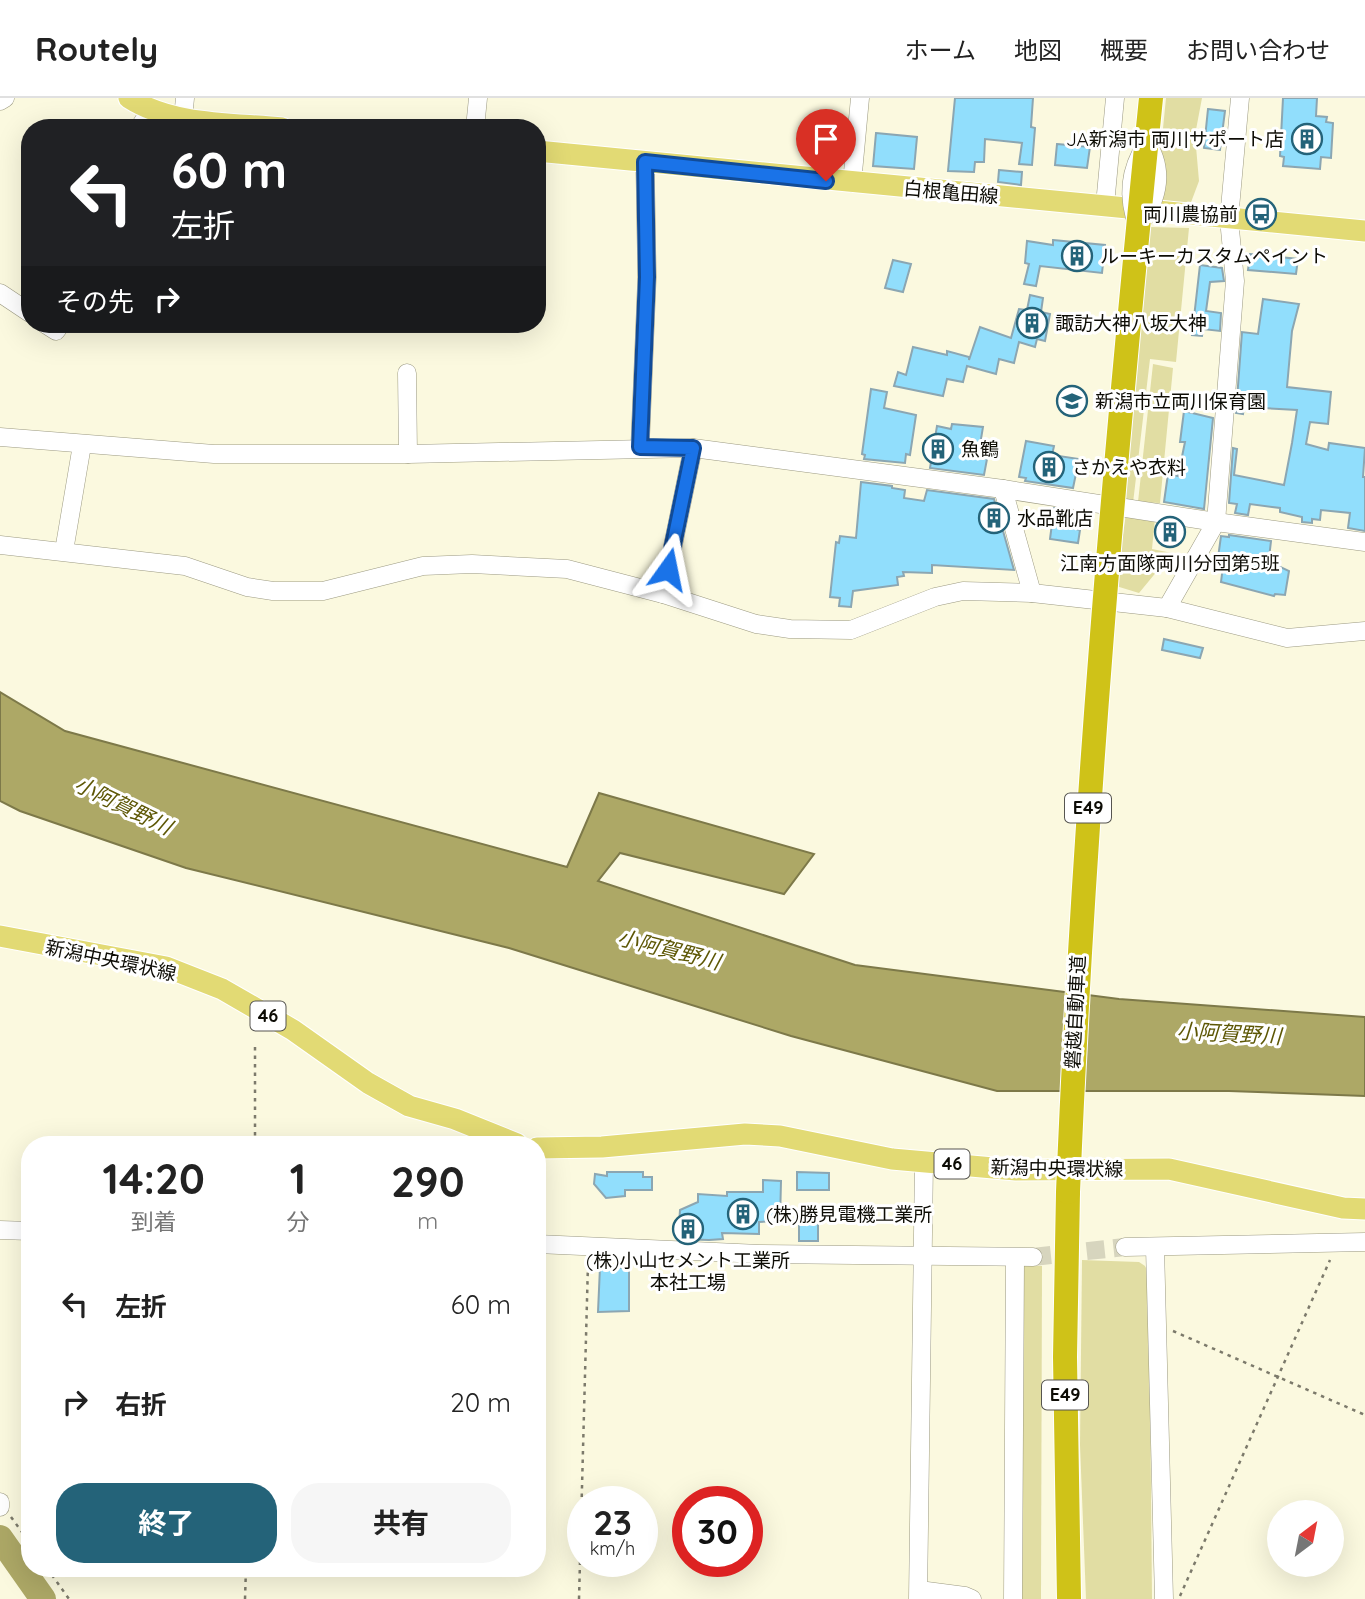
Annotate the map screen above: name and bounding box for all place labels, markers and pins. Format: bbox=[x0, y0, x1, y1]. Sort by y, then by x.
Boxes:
pin bbox=[796, 109, 856, 181]
building icon: JA新潟市 両川サポート店 bbox=[1290, 122, 1324, 156]
place label: JA新潟市 両川サポート店 bbox=[1066, 127, 1284, 151]
bus stop icon: 両川農協前 bbox=[1244, 197, 1278, 231]
place label: 両川農協前 bbox=[1143, 202, 1238, 226]
building icon: ルーキーカスタムペイント bbox=[1060, 239, 1094, 273]
place label: ルーキーカスタムペイント bbox=[1100, 244, 1328, 268]
building icon: 諏訪大神八坂大神 bbox=[1015, 306, 1049, 340]
place label: 諏訪大神八坂大神 bbox=[1055, 311, 1207, 335]
school or university icon: 新潟市立両川保育園 bbox=[1055, 384, 1089, 418]
place label: 新潟市立両川保育園 bbox=[1095, 389, 1266, 413]
building icon: 魚鶴 bbox=[921, 432, 955, 466]
place label: 魚鶴 bbox=[961, 437, 999, 461]
building icon: さかえや衣料 bbox=[1032, 450, 1066, 484]
place label: さかえや衣料 bbox=[1072, 455, 1186, 479]
building icon: 水品靴店 bbox=[977, 501, 1011, 535]
place label: 水品靴店 bbox=[1017, 506, 1093, 530]
building icon: 江南方面隊両川分団第5班 bbox=[1153, 515, 1187, 549]
place label: 江南方面隊両川分団第5班 bbox=[1060, 551, 1280, 575]
building icon: (株)勝見電機工業所 bbox=[726, 1197, 760, 1231]
place label: (株)勝見電機工業所 bbox=[766, 1202, 932, 1226]
building icon: (株)小山セメント工業所 本社工場 bbox=[671, 1212, 705, 1246]
place label: (株)小山セメント工業所 本社工場 bbox=[586, 1248, 790, 1294]

